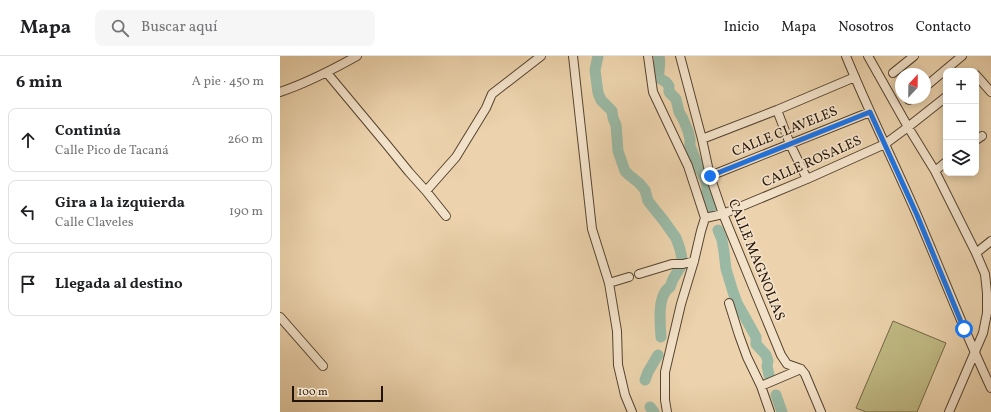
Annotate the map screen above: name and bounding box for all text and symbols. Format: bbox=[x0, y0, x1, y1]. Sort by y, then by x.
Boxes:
search box bbox=[95, 10, 375, 46]
text: Mapa bbox=[20, 15, 71, 41]
icon: search bbox=[109, 17, 131, 39]
text: Buscar aquí bbox=[141, 17, 217, 38]
text: Inicio bbox=[724, 18, 759, 37]
text: Mapa bbox=[781, 18, 816, 37]
text: Nosotros bbox=[838, 18, 894, 37]
text: Contacto bbox=[916, 18, 971, 37]
north arrow bbox=[895, 68, 931, 104]
map controls bbox=[943, 68, 979, 176]
button: + bbox=[943, 68, 979, 104]
text: 6 min bbox=[16, 71, 62, 94]
text: A pie · 450 m bbox=[192, 73, 264, 91]
street label: CALLE CLAVELES bbox=[729, 102, 841, 162]
button: − bbox=[943, 104, 979, 140]
text: Continúa bbox=[55, 121, 121, 142]
icon: ahead bbox=[17, 129, 39, 151]
text: 260 m bbox=[228, 131, 263, 149]
street label: CALLE ROSALES bbox=[759, 132, 865, 192]
button: layers bbox=[943, 140, 979, 176]
text: Calle Pico de Tacaná bbox=[55, 142, 169, 160]
route end bbox=[701, 167, 719, 185]
text: Gira a la izquierda bbox=[55, 193, 185, 214]
street label: CALLE MAGNOLIAS bbox=[723, 196, 789, 324]
icon: left bbox=[17, 201, 39, 223]
text: 190 m bbox=[229, 203, 263, 221]
text: Calle Claveles bbox=[55, 214, 133, 232]
icon: arrive bbox=[17, 273, 39, 295]
text: Llegada al destino bbox=[55, 274, 183, 295]
route start bbox=[955, 320, 973, 338]
scale bar bbox=[292, 384, 383, 403]
text: 100 m bbox=[298, 385, 328, 400]

